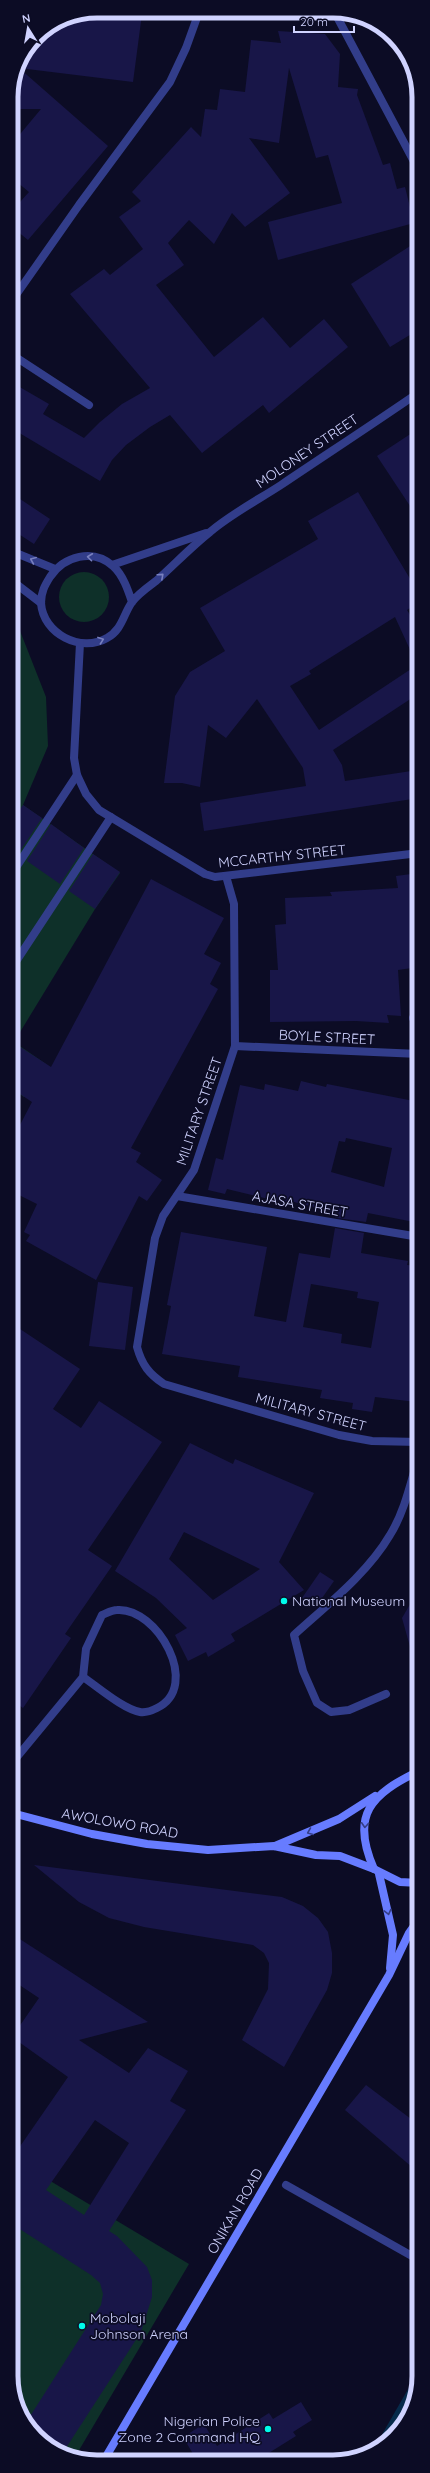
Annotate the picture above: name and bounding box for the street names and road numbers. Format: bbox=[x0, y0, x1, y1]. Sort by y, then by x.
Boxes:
street label: MOLONEY STREET bbox=[252, 410, 362, 492]
street label: MCCARTHY STREET bbox=[217, 840, 347, 872]
street label: BOYLE STREET bbox=[278, 1025, 376, 1049]
street label: MILITARY STREET bbox=[172, 1054, 226, 1168]
street label: AJASA STREET bbox=[251, 1187, 349, 1221]
street label: MILITARY STREET bbox=[254, 1389, 368, 1435]
street label: AWOLOWO ROAD bbox=[60, 1804, 180, 1842]
street label: ONIKAN ROAD bbox=[203, 2165, 267, 2257]

